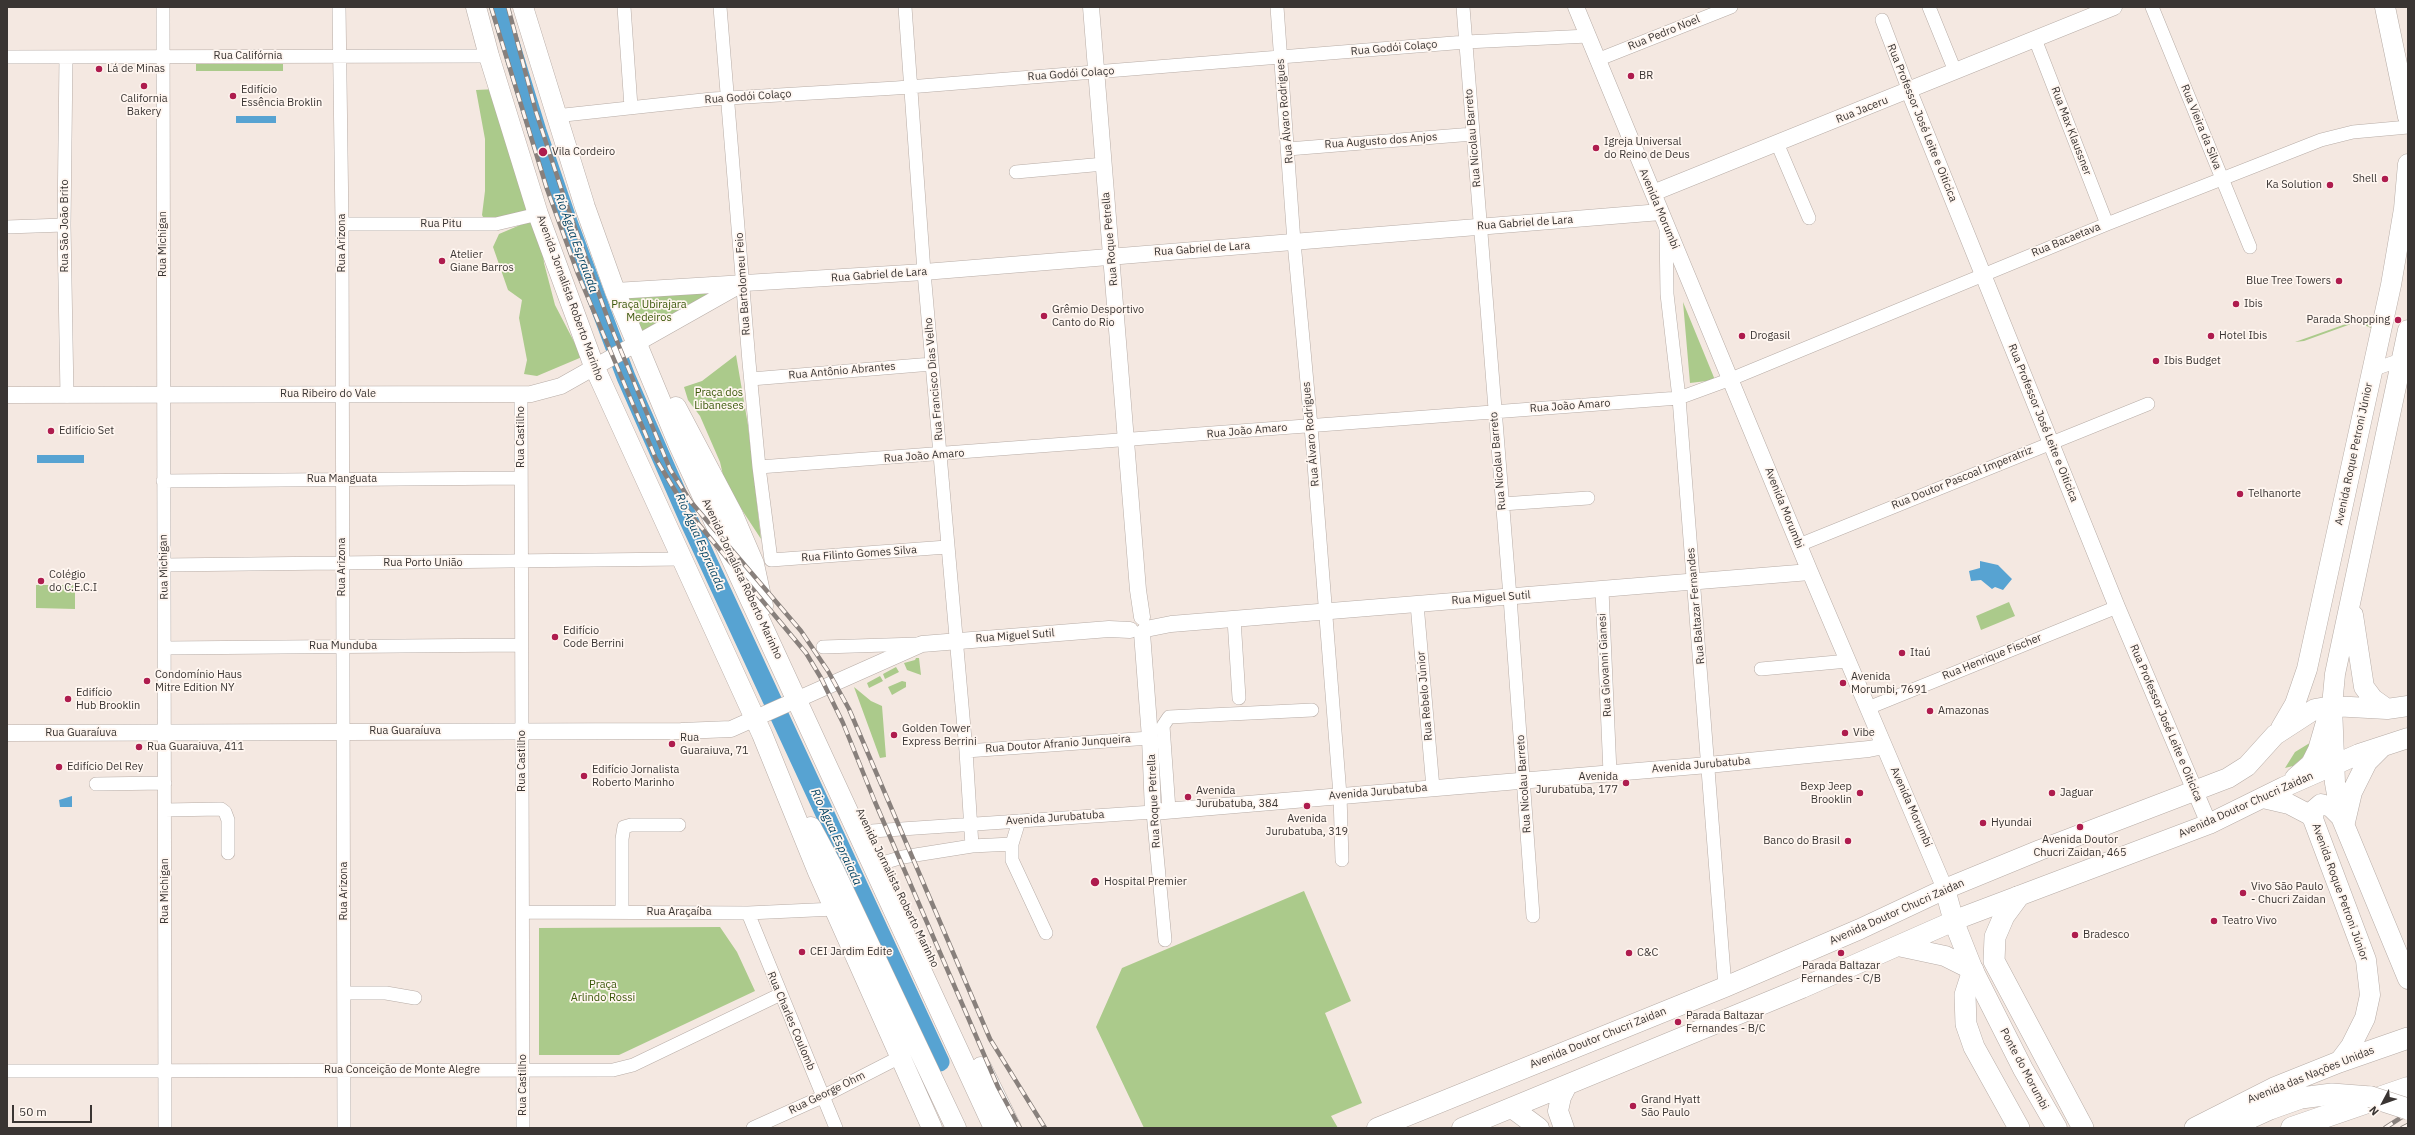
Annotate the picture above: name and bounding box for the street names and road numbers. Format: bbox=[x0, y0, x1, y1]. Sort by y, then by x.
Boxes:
street label: Rua Pedro Noel bbox=[1626, 13, 1702, 53]
street label: Rua Godói Colaço bbox=[1350, 38, 1438, 58]
street label: Rua Professor José Leite e Oiticica bbox=[1884, 42, 1960, 204]
street label: Rua Califórnia bbox=[214, 49, 282, 63]
street label: Rua Álvaro Rodrigues bbox=[1274, 58, 1296, 164]
street label: Rua Godói Colaço bbox=[1027, 64, 1115, 84]
street label: Rua Vieira da Silva bbox=[2178, 83, 2224, 171]
street label: Rua Max Klaussner bbox=[2048, 85, 2094, 177]
street label: Rua Godói Colaço bbox=[704, 87, 792, 107]
street label: Rua Nicolau Barreto bbox=[1462, 88, 1484, 188]
street label: Rua Jaceru bbox=[1834, 94, 1890, 126]
street label: Rua Augusto dos Anjos bbox=[1324, 130, 1438, 152]
street label: Avenida Morumbi bbox=[1636, 167, 1682, 251]
street label: Rua São João Brito bbox=[58, 179, 72, 273]
street label: Rua Roque Petrella bbox=[1099, 191, 1121, 287]
street label: Rua Michigan bbox=[156, 211, 170, 277]
street label: Avenida Jornalista Roberto Marinho bbox=[534, 213, 606, 383]
street label: Rua Gabriel de Lara bbox=[1476, 213, 1574, 233]
street label: Rua Arizona bbox=[335, 214, 349, 272]
street label: Rua Pitu bbox=[420, 217, 462, 231]
street label: Rua Bacaetava bbox=[2030, 220, 2102, 260]
street label: Rua Bartolomeu Feio bbox=[733, 232, 753, 336]
street label: Rua Gabriel de Lara bbox=[1153, 239, 1251, 259]
street label: Rua Gabriel de Lara bbox=[830, 265, 928, 285]
street label: Rua Francisco Dias Velho bbox=[922, 317, 946, 441]
street label: Rua Professor José Leite e Oiticica bbox=[2005, 342, 2081, 504]
street label: Rua Antônio Abrantes bbox=[788, 360, 896, 382]
street label: Rua Álvaro Rodrigues bbox=[1300, 381, 1322, 487]
street label: Avenida Roque Petroni Júnior bbox=[2332, 381, 2376, 527]
street label: Rua Ribeiro do Vale bbox=[280, 387, 376, 401]
street label: Rua João Amaro bbox=[1529, 397, 1611, 415]
street label: Rua Castilho bbox=[514, 406, 528, 468]
street label: Rua Nicolau Barreto bbox=[1487, 411, 1509, 511]
street label: Rua João Amaro bbox=[1206, 421, 1288, 441]
street label: Rua Doutor Pascoal Imperatriz bbox=[1889, 444, 2035, 512]
street label: Rua João Amaro bbox=[883, 447, 965, 465]
street label: Avenida Morumbi bbox=[1762, 466, 1806, 550]
street label: Rua Manguata bbox=[307, 472, 377, 486]
street label: Avenida Jornalista Roberto Marinho bbox=[699, 497, 785, 661]
street label: Rua Michigan bbox=[157, 534, 171, 600]
street label: Rua Arizona bbox=[335, 538, 349, 596]
street label: Rua Filinto Gomes Silva bbox=[801, 543, 917, 565]
street label: Rua Baltazar Fernandes bbox=[1684, 547, 1708, 665]
street label: Rua Porto União bbox=[383, 556, 463, 570]
street label: Rua Miguel Sutil bbox=[1451, 589, 1531, 607]
street label: Rua Giovanni Gianesi bbox=[1596, 613, 1614, 717]
street label: Rua Miguel Sutil bbox=[975, 627, 1055, 645]
street label: Rua Henrique Fischer bbox=[1940, 631, 2044, 683]
street label: Rua Munduba bbox=[309, 639, 377, 653]
street label: Rua Professor José Leite e Oiticica bbox=[2127, 643, 2205, 803]
street label: Rua Rebelo Júnior bbox=[1415, 651, 1435, 741]
street label: Rua Guaraíuva bbox=[369, 724, 441, 738]
street label: Rua Guaraíuva bbox=[45, 726, 117, 740]
street label: Rua Castilho bbox=[515, 730, 529, 792]
street label: Rua Doutor Afranio Junqueira bbox=[985, 732, 1131, 756]
street label: Rua Nicolau Barreto bbox=[1514, 734, 1534, 834]
street label: Rua Roque Petrella bbox=[1145, 754, 1163, 848]
street label: Avenida Jurubatuba bbox=[1651, 754, 1751, 776]
street label: Avenida Morumbi bbox=[1887, 765, 1935, 849]
street label: Avenida Doutor Chucri Zaidan bbox=[2177, 769, 2315, 841]
street label: Avenida Jurubatuba bbox=[1328, 781, 1428, 803]
street label: Avenida Jornalista Roberto Marinho bbox=[853, 806, 941, 970]
street label: Avenida Jurubatuba bbox=[1005, 808, 1105, 828]
street label: Avenida Roque Petroni Júnior bbox=[2309, 821, 2371, 963]
street label: Rua Michigan bbox=[158, 858, 172, 924]
street label: Rua Arizona bbox=[337, 862, 351, 920]
street label: Avenida Doutor Chucri Zaidan bbox=[1828, 876, 1966, 948]
street label: Rua Araçaíba bbox=[646, 905, 712, 919]
street label: Rua Charles Coulomb bbox=[764, 970, 818, 1072]
street label: Avenida Doutor Chucri Zaidan bbox=[1528, 1004, 1668, 1072]
street label: Ponte do Morumbi bbox=[1997, 1026, 2051, 1112]
street label: Avenida das Nações Unidas bbox=[2246, 1043, 2376, 1107]
street label: Rua Castilho bbox=[516, 1054, 530, 1116]
street label: Rua Conceição de Monte Alegre bbox=[324, 1063, 480, 1077]
street label: Rua George Ohm bbox=[787, 1069, 867, 1117]

